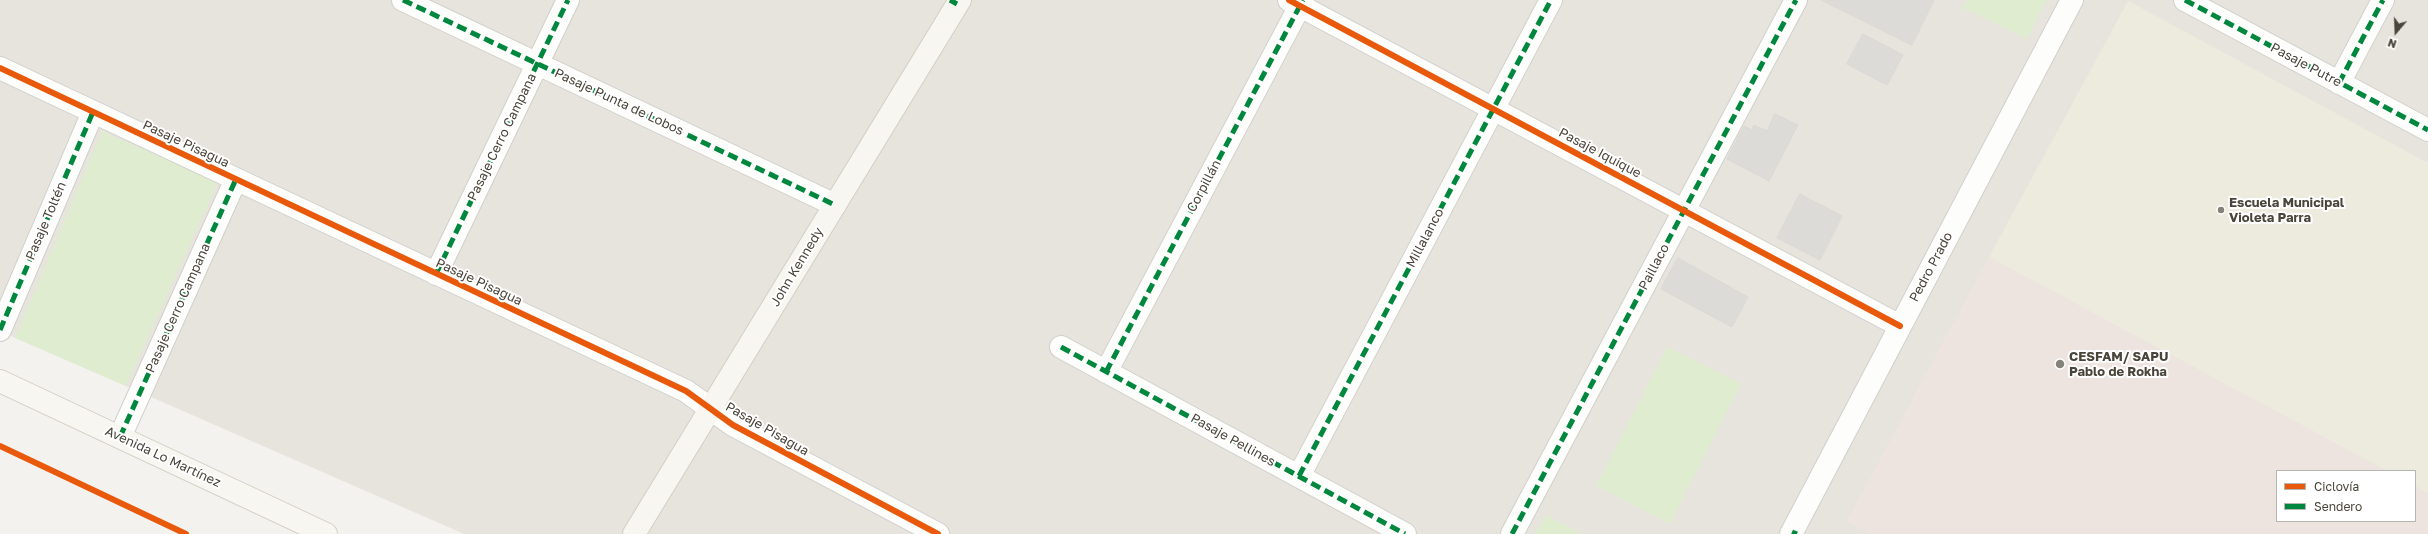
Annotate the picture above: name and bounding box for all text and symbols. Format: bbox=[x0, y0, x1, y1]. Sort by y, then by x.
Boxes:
north arrow bbox=[2376, 12, 2416, 52]
text: N bbox=[2386, 36, 2398, 51]
street label: Pasaje Putre bbox=[2268, 40, 2344, 90]
street label: Pasaje Punta de Lobos bbox=[552, 65, 686, 139]
street label: Pasaje Cerro Campana bbox=[464, 71, 540, 203]
street label: Pasaje Pisagua bbox=[140, 117, 232, 171]
street label: Pasaje Iquique bbox=[1556, 125, 1644, 181]
street label: Corpillán bbox=[1184, 157, 1224, 215]
street label: Pasaje Toltén bbox=[22, 179, 70, 263]
place label: Escuela Municipal Violeta Parra bbox=[2229, 195, 2344, 226]
marker: Escuela Municipal Violeta Parra bbox=[2216, 205, 2226, 215]
street label: Millalanco bbox=[1403, 206, 1447, 270]
street label: John Kennedy bbox=[767, 225, 827, 309]
street label: Pedro Prado bbox=[1906, 230, 1956, 304]
street label: Pasaje Cerro Campana bbox=[142, 241, 214, 375]
street label: Paillaco bbox=[1635, 241, 1673, 293]
street label: Pasaje Pisagua bbox=[433, 255, 525, 309]
place label: CESFAM/ SAPU Pablo de Rokha bbox=[2069, 349, 2168, 380]
marker: CESFAM/ SAPU Pablo de Rokha bbox=[2054, 358, 2066, 370]
street label: Pasaje Pisagua bbox=[723, 399, 811, 459]
street label: Pasaje Pellines bbox=[1188, 410, 1278, 470]
street label: Avenida Lo Martínez bbox=[103, 423, 223, 491]
legend bbox=[2276, 470, 2416, 522]
text: Ciclovía bbox=[2314, 479, 2359, 494]
text: Sendero bbox=[2314, 499, 2362, 514]

